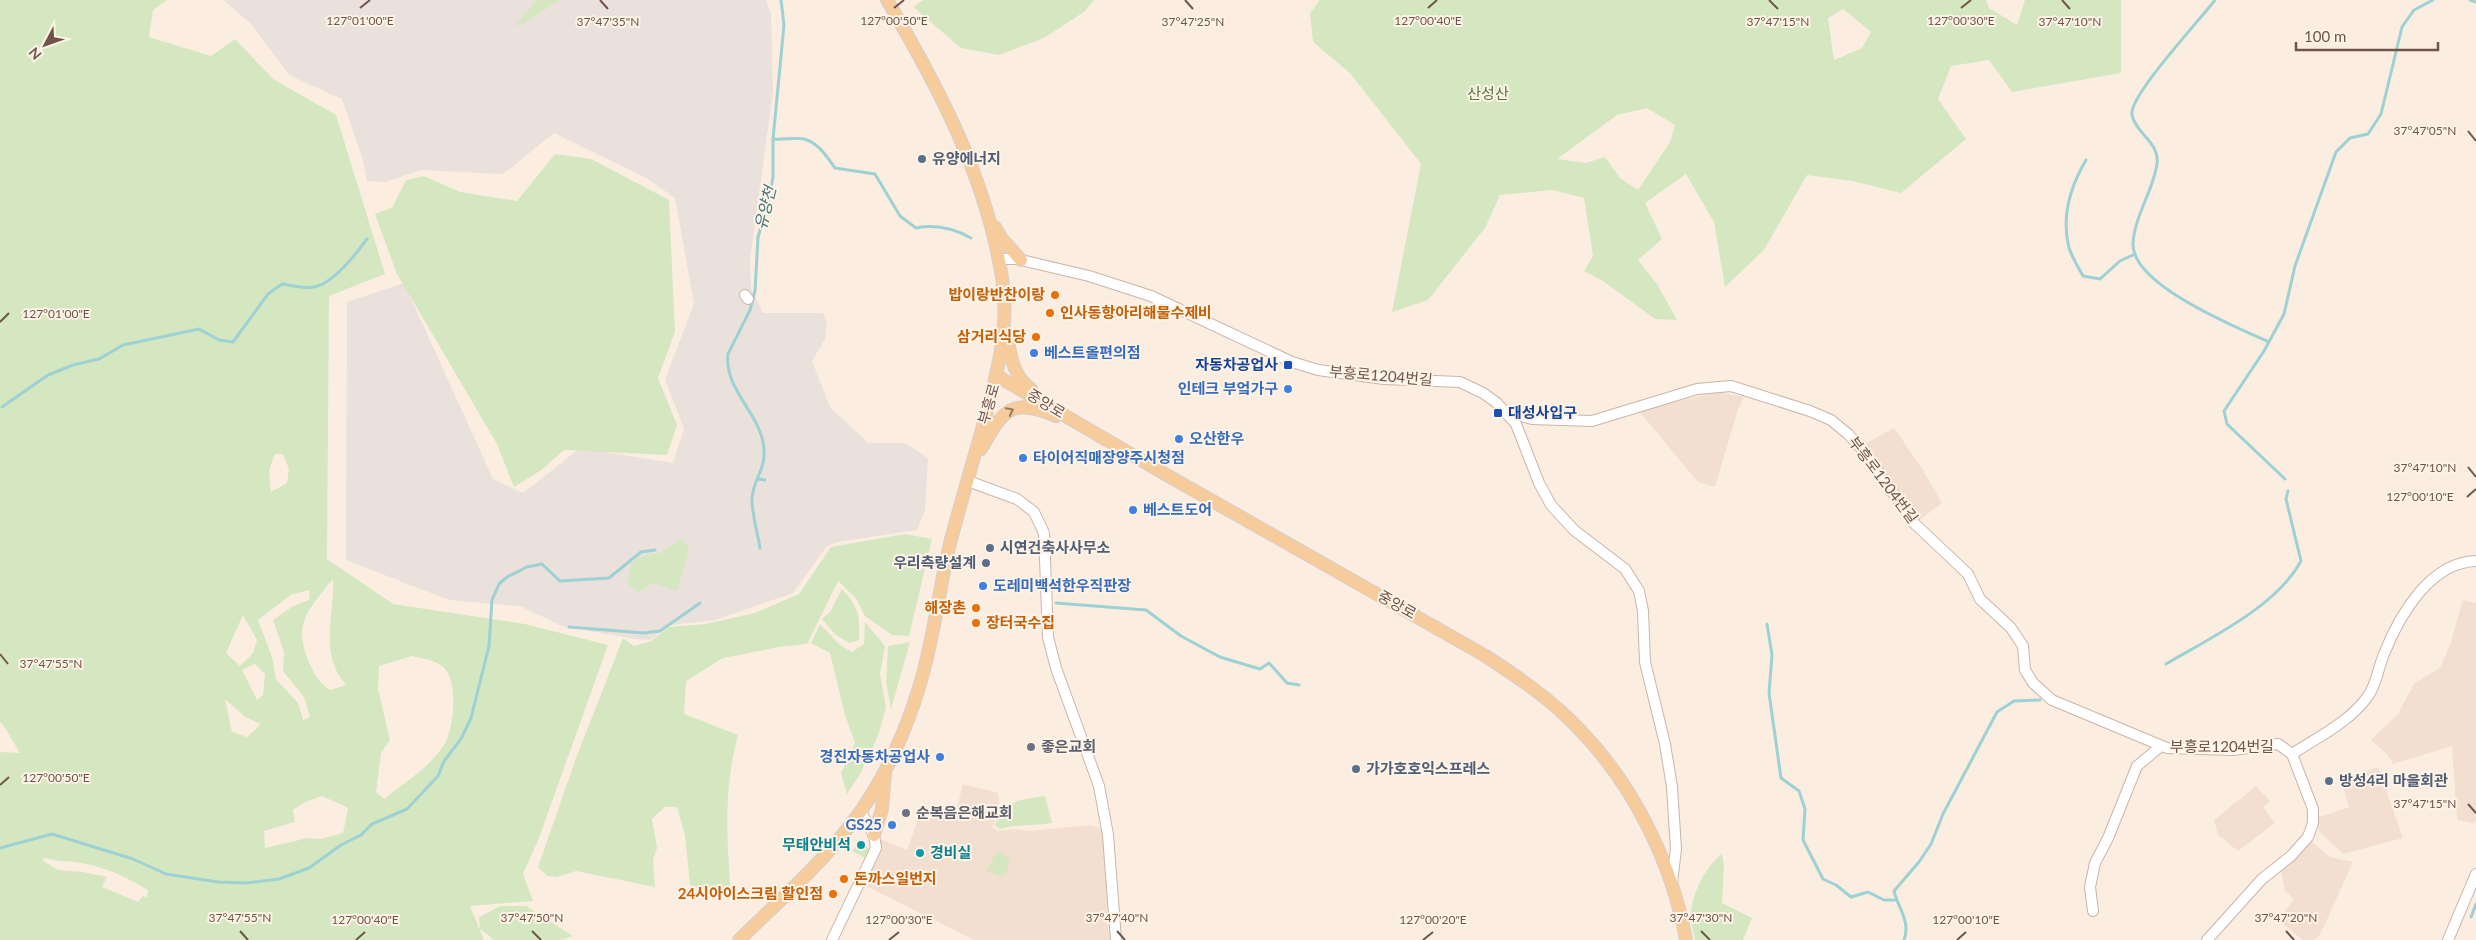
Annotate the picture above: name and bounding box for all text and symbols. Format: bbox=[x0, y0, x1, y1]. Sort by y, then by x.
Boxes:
text: 127°01'00"E bbox=[326, 13, 394, 28]
text: 127°00'50"E bbox=[860, 13, 928, 28]
text: 127°00'40"E bbox=[1394, 13, 1462, 28]
text: 127°00'30"E bbox=[1927, 13, 1995, 28]
text: 37°47'35"N bbox=[577, 14, 639, 29]
text: 37°47'25"N bbox=[1162, 14, 1224, 29]
text: 37°47'15"N bbox=[1747, 14, 1809, 29]
text: 37°47'10"N bbox=[2039, 14, 2101, 29]
north arrow bbox=[20, 20, 70, 70]
scale bar bbox=[2296, 20, 2438, 52]
text: 100 m bbox=[2304, 27, 2346, 45]
text: N bbox=[25, 44, 45, 64]
park label: 산성산 bbox=[1467, 84, 1509, 102]
text: 37°47'05"N bbox=[2394, 123, 2456, 138]
place label: 유양에너지 bbox=[932, 149, 1001, 167]
marker: 유양에너지 bbox=[916, 153, 928, 165]
water label: 유양천 bbox=[750, 182, 780, 232]
place label: 밥이랑반찬이랑 bbox=[948, 285, 1045, 303]
marker: 밥이랑반찬이랑 bbox=[1049, 289, 1061, 301]
place label: 인사동항아리해물수제비 bbox=[1060, 303, 1212, 321]
text: 127°01'00"E bbox=[22, 306, 90, 321]
marker: 인사동항아리해물수제비 bbox=[1044, 307, 1056, 319]
place label: 삼거리식당 bbox=[957, 327, 1026, 345]
marker: 삼거리식당 bbox=[1030, 331, 1042, 343]
place label: 베스트올편의점 bbox=[1044, 343, 1141, 361]
marker: 베스트올편의점 bbox=[1028, 347, 1040, 359]
place label: 자동차공업사 bbox=[1195, 355, 1278, 373]
marker: 자동차공업사 bbox=[1282, 359, 1294, 371]
street label: 부흥로1204번길 bbox=[1329, 362, 1434, 388]
place label: 인테크 부엌가구 bbox=[1178, 379, 1278, 397]
street label: 부흥로 bbox=[974, 381, 1002, 426]
marker: 인테크 부엌가구 bbox=[1282, 383, 1294, 395]
street label: 중앙로 bbox=[1024, 385, 1069, 422]
place label: 대성사입구 bbox=[1508, 403, 1577, 421]
one-way arrow bbox=[1004, 407, 1013, 417]
marker: 대성사입구 bbox=[1492, 407, 1504, 419]
place label: 오산한우 bbox=[1189, 429, 1244, 447]
marker: 오산한우 bbox=[1173, 433, 1185, 445]
street label: 부흥로1204번길 bbox=[1845, 433, 1922, 526]
place label: 타이어직매장양주시청점 bbox=[1033, 448, 1185, 466]
marker: 타이어직매장양주시청점 bbox=[1017, 452, 1029, 464]
text: 37°47'10"N bbox=[2394, 460, 2456, 475]
text: 127°00'10"E bbox=[2386, 489, 2454, 504]
place label: 베스트도어 bbox=[1143, 500, 1212, 518]
marker: 베스트도어 bbox=[1127, 504, 1139, 516]
place label: 시연건축사사무소 bbox=[1000, 538, 1111, 556]
marker: 시연건축사사무소 bbox=[984, 542, 996, 554]
place label: 우리측량설계 bbox=[893, 553, 976, 571]
marker: 우리측량설계 bbox=[980, 557, 992, 569]
place label: 도레미백석한우직판장 bbox=[993, 576, 1131, 594]
marker: 도레미백석한우직판장 bbox=[977, 580, 989, 592]
street label: 중앙로 bbox=[1375, 586, 1420, 622]
place label: 해장촌 bbox=[925, 598, 966, 616]
marker: 해장촌 bbox=[970, 602, 982, 614]
place label: 장터국수집 bbox=[986, 613, 1055, 631]
marker: 장터국수집 bbox=[970, 617, 982, 629]
text: 37°47'55"N bbox=[20, 656, 82, 671]
place label: 좋은교회 bbox=[1041, 737, 1096, 755]
street label: 부흥로1204번길 bbox=[2170, 737, 2274, 755]
marker: 좋은교회 bbox=[1025, 741, 1037, 753]
place label: 경진자동차공업사 bbox=[820, 747, 930, 765]
marker: 경진자동차공업사 bbox=[934, 751, 946, 763]
place label: 가가호호익스프레스 bbox=[1366, 759, 1490, 777]
marker: 가가호호익스프레스 bbox=[1350, 763, 1362, 775]
text: 127°00'50"E bbox=[22, 770, 90, 785]
place label: 방성4리 마을회관 bbox=[2339, 771, 2448, 789]
marker: 방성4리 마을회관 bbox=[2323, 775, 2335, 787]
text: 37°47'15"N bbox=[2394, 796, 2456, 811]
place label: 순복음은해교회 bbox=[916, 803, 1013, 821]
marker: 순복음은해교회 bbox=[900, 807, 912, 819]
place label: GS25 bbox=[845, 815, 882, 833]
marker: GS25 bbox=[886, 819, 898, 831]
place label: 무태안비석 bbox=[782, 835, 851, 853]
marker: 무태안비석 bbox=[855, 839, 867, 851]
place label: 경비실 bbox=[930, 843, 971, 861]
marker: 경비실 bbox=[914, 847, 926, 859]
place label: 돈까스일번지 bbox=[854, 869, 937, 887]
marker: 돈까스일번지 bbox=[838, 873, 850, 885]
place label: 24시아이스크림 할인점 bbox=[678, 884, 823, 902]
marker: 24시아이스크림 할인점 bbox=[827, 888, 839, 900]
text: 37°47'55"N bbox=[209, 910, 271, 925]
text: 37°47'50"N bbox=[501, 910, 563, 925]
text: 37°47'40"N bbox=[1086, 910, 1148, 925]
text: 37°47'30"N bbox=[1670, 910, 1732, 925]
text: 37°47'20"N bbox=[2255, 910, 2317, 925]
text: 127°00'40"E bbox=[331, 912, 399, 927]
text: 127°00'30"E bbox=[865, 912, 933, 927]
text: 127°00'20"E bbox=[1399, 912, 1467, 927]
text: 127°00'10"E bbox=[1932, 912, 2000, 927]

